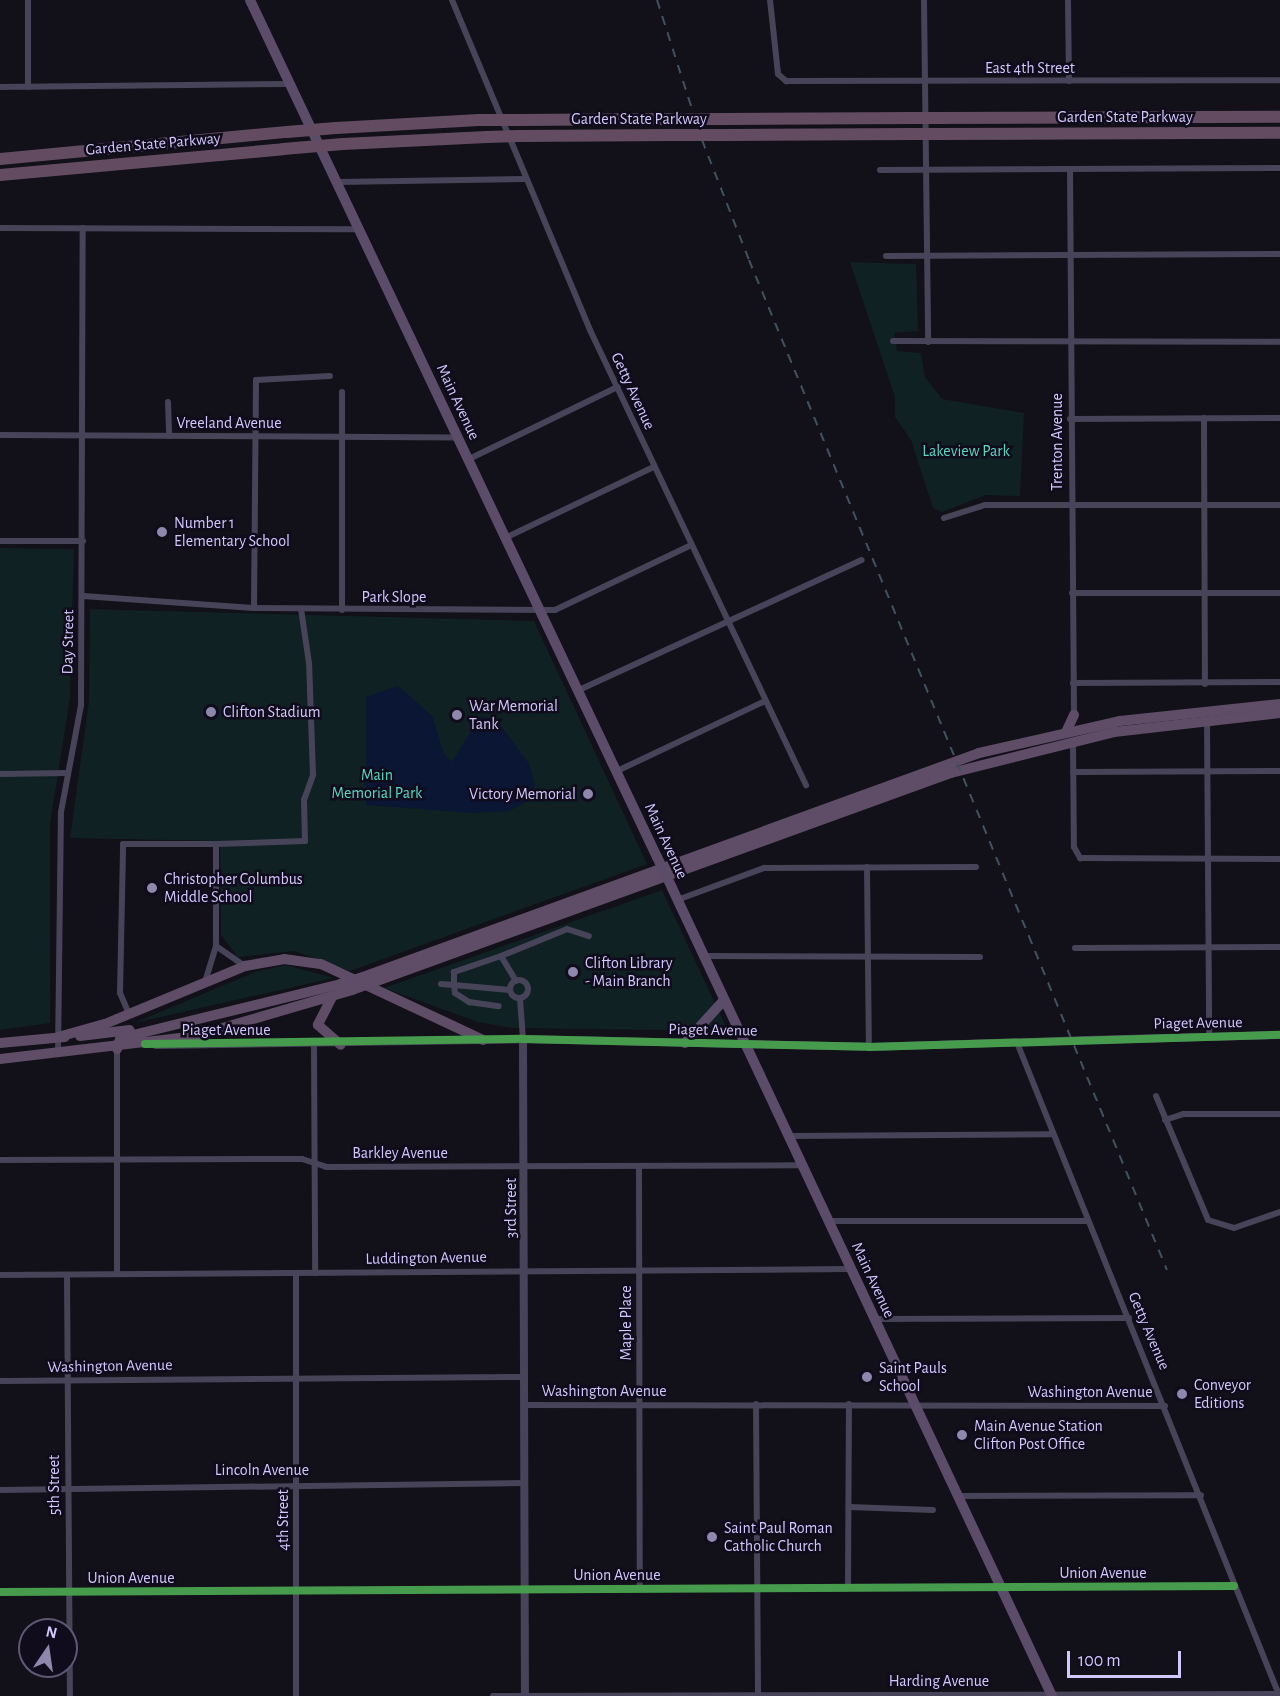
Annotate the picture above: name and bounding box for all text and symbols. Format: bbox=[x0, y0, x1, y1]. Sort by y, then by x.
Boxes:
street label: East 4th Street bbox=[985, 58, 1075, 78]
street label: Garden State Parkway bbox=[1057, 107, 1193, 127]
street label: Garden State Parkway bbox=[571, 109, 707, 129]
street label: Garden State Parkway bbox=[85, 129, 221, 159]
street label: Getty Avenue bbox=[607, 349, 659, 433]
street label: Main Avenue bbox=[432, 361, 484, 443]
street label: Trenton Avenue bbox=[1047, 393, 1067, 491]
street label: Vreeland Avenue bbox=[176, 413, 282, 433]
park label: Lakeview Park bbox=[922, 441, 1010, 461]
place label: Number 1 Elementary School bbox=[174, 513, 290, 551]
marker: Number 1 Elementary School bbox=[155, 525, 169, 539]
street label: Park Slope bbox=[362, 587, 426, 607]
street label: Day Street bbox=[58, 610, 78, 674]
place label: War Memorial Tank bbox=[469, 696, 558, 734]
place label: Clifton Stadium bbox=[223, 702, 321, 722]
marker: Clifton Stadium bbox=[204, 705, 218, 719]
marker: War Memorial Tank bbox=[450, 708, 464, 722]
park label: Main Memorial Park bbox=[332, 765, 422, 803]
place label: Victory Memorial bbox=[469, 784, 576, 804]
marker: Victory Memorial bbox=[581, 787, 595, 801]
street label: Main Avenue bbox=[640, 800, 692, 882]
place label: Christopher Columbus Middle School bbox=[164, 869, 303, 907]
marker: Christopher Columbus Middle School bbox=[145, 881, 159, 895]
place label: Clifton Library - Main Branch bbox=[585, 953, 673, 991]
marker: Clifton Library - Main Branch bbox=[566, 965, 580, 979]
street label: Piaget Avenue bbox=[1153, 1013, 1243, 1033]
street label: Piaget Avenue bbox=[181, 1020, 271, 1040]
street label: Piaget Avenue bbox=[668, 1020, 758, 1040]
street label: Barkley Avenue bbox=[352, 1143, 448, 1163]
street label: 3rd Street bbox=[501, 1178, 521, 1238]
street label: Main Avenue bbox=[847, 1239, 899, 1321]
street label: Luddington Avenue bbox=[365, 1247, 487, 1269]
street label: Maple Place bbox=[616, 1285, 636, 1361]
street label: Getty Avenue bbox=[1124, 1289, 1174, 1373]
street label: Washington Avenue bbox=[47, 1355, 173, 1377]
place label: Saint Pauls School bbox=[879, 1358, 947, 1396]
marker: Saint Pauls School bbox=[860, 1370, 874, 1384]
place label: Conveyor Editions bbox=[1194, 1375, 1251, 1413]
street label: Washington Avenue bbox=[541, 1381, 667, 1401]
street label: Washington Avenue bbox=[1027, 1382, 1153, 1402]
marker: Conveyor Editions bbox=[1175, 1387, 1189, 1401]
place label: Main Avenue Station Clifton Post Office bbox=[974, 1416, 1103, 1454]
marker: Main Avenue Station Clifton Post Office bbox=[955, 1428, 969, 1442]
street label: 5th Street bbox=[44, 1455, 64, 1515]
street label: Lincoln Avenue bbox=[215, 1460, 309, 1480]
street label: 4th Street bbox=[273, 1489, 293, 1551]
place label: Saint Paul Roman Catholic Church bbox=[724, 1518, 833, 1556]
marker: Saint Paul Roman Catholic Church bbox=[705, 1530, 719, 1544]
street label: Union Avenue bbox=[1059, 1563, 1147, 1583]
street label: Union Avenue bbox=[573, 1565, 661, 1585]
street label: Union Avenue bbox=[87, 1568, 175, 1588]
north arrow bbox=[18, 1618, 78, 1678]
text: N bbox=[44, 1623, 59, 1641]
scale bar bbox=[1070, 1639, 1184, 1677]
text: 100 m bbox=[1078, 1652, 1121, 1670]
street label: Harding Avenue bbox=[889, 1671, 989, 1691]

